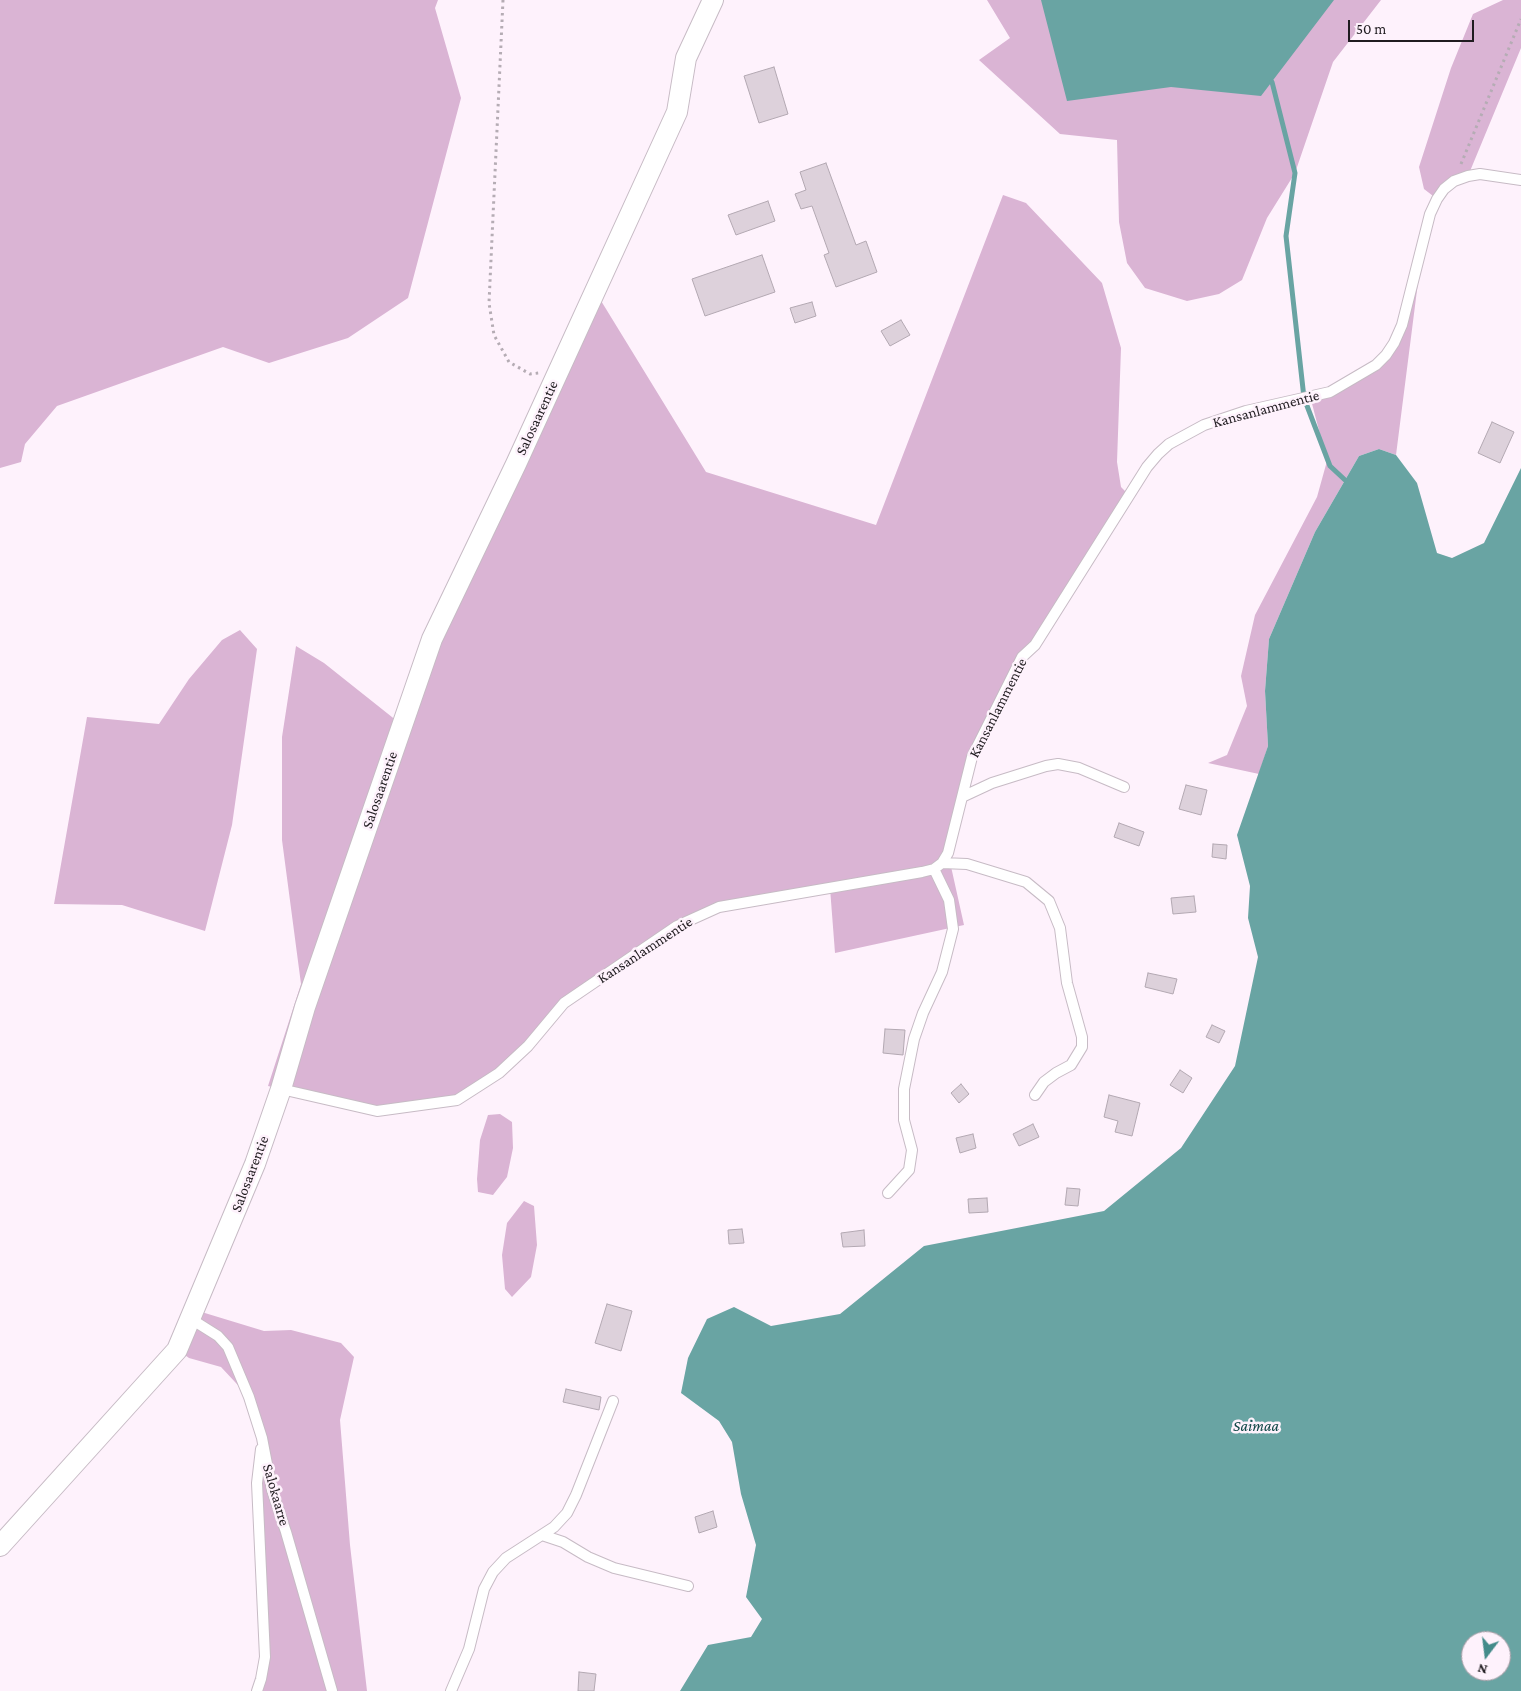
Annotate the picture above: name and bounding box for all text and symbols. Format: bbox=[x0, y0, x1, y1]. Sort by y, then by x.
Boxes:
scale bar bbox=[1351, 10, 1477, 42]
text: 50 m bbox=[1356, 21, 1386, 37]
street label: Salosaarentie bbox=[512, 378, 562, 458]
street label: Kansanlammentie bbox=[1211, 386, 1321, 432]
street label: Kansanlammentie bbox=[965, 655, 1031, 761]
street label: Salosaarentie bbox=[358, 749, 402, 831]
street label: Kansanlammentie bbox=[594, 913, 696, 987]
street label: Salosaarentie bbox=[227, 1133, 273, 1215]
water label: Saimaa bbox=[1233, 1416, 1279, 1436]
street label: Salokaarre bbox=[259, 1462, 293, 1528]
north arrow bbox=[1461, 1631, 1511, 1681]
text: N bbox=[1476, 1661, 1489, 1678]

